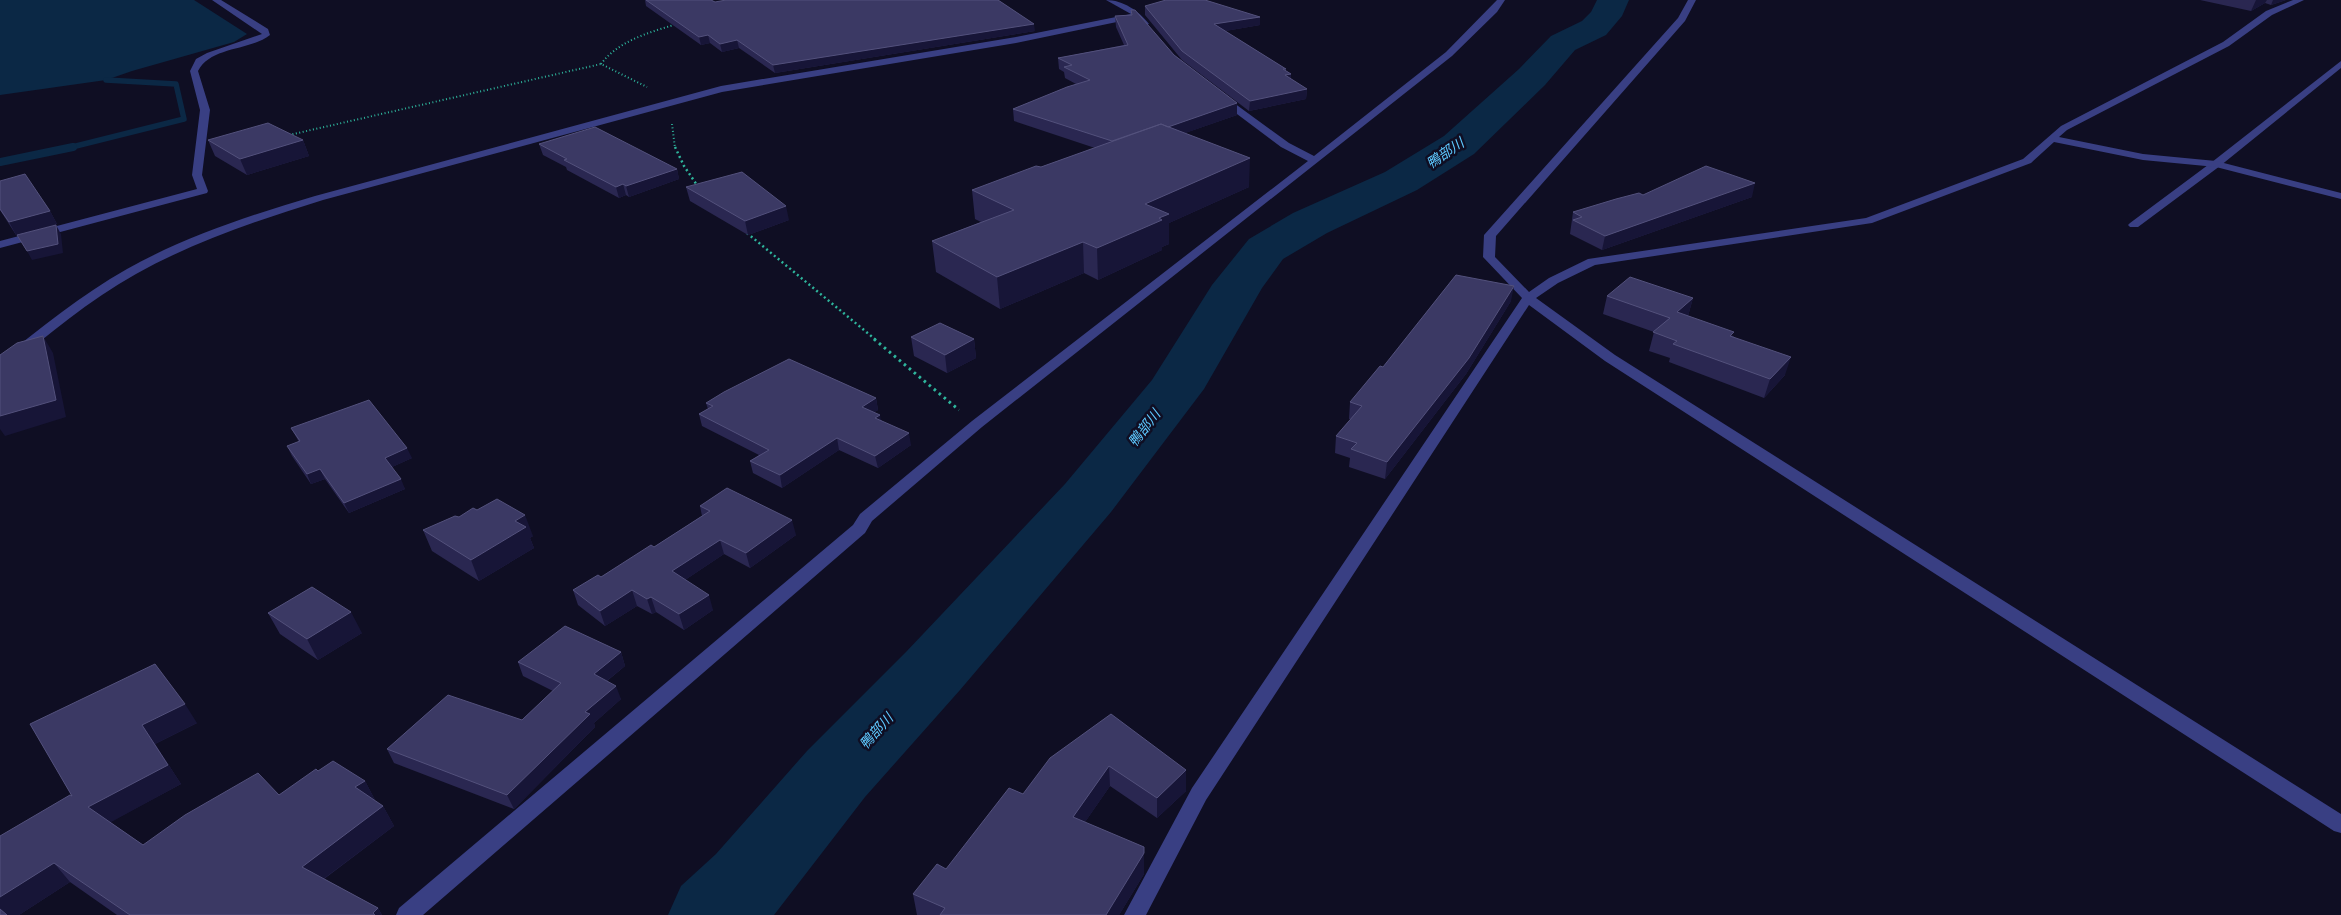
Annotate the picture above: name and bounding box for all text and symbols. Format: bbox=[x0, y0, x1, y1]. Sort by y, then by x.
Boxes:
water label: 鴨部川 bbox=[1423, 133, 1469, 172]
water label: 鴨部川 bbox=[1124, 404, 1165, 450]
water label: 鴨部川 bbox=[855, 708, 898, 753]

